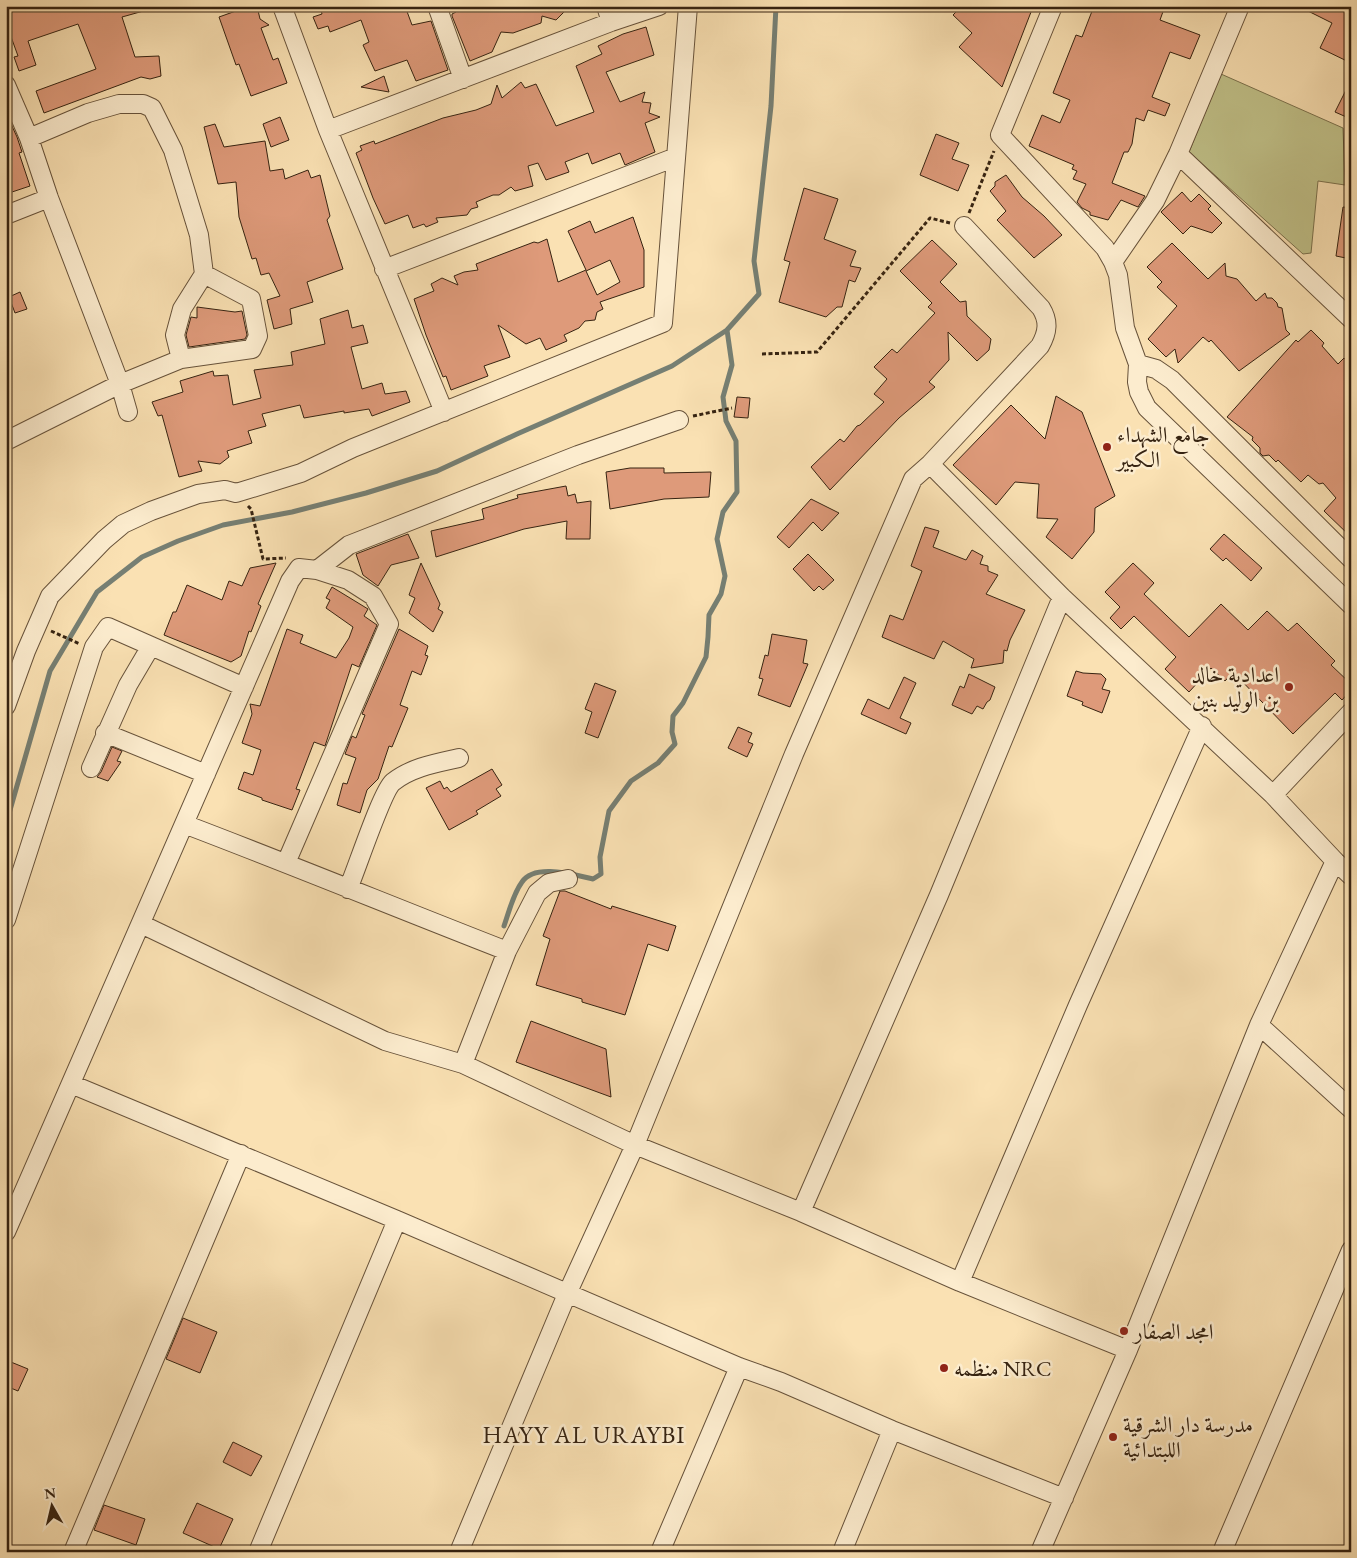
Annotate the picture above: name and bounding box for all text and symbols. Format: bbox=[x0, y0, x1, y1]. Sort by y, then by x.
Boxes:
place label: جامع الشهداء الكبير bbox=[1115, 420, 1210, 474]
marker: جامع الشهداء الكبير bbox=[1101, 441, 1113, 453]
place label: اعدادية خالد بن الوليد بنين bbox=[1191, 660, 1279, 714]
marker: اعدادية خالد بن الوليد بنين bbox=[1283, 681, 1295, 693]
place label: امجد الصفار bbox=[1132, 1317, 1214, 1346]
marker: امجد الصفار bbox=[1118, 1325, 1130, 1337]
place label: منظمه NRC bbox=[954, 1354, 1052, 1383]
marker: منظمه NRC bbox=[938, 1362, 950, 1374]
place label: مدرسة دار الشرقية اللبتدائية bbox=[1123, 1410, 1253, 1464]
district label: HAYY AL URAYBI bbox=[483, 1419, 685, 1450]
marker: مدرسة دار الشرقية اللبتدائية bbox=[1107, 1431, 1119, 1443]
north arrow bbox=[28, 1480, 78, 1530]
text: N bbox=[43, 1483, 58, 1503]

